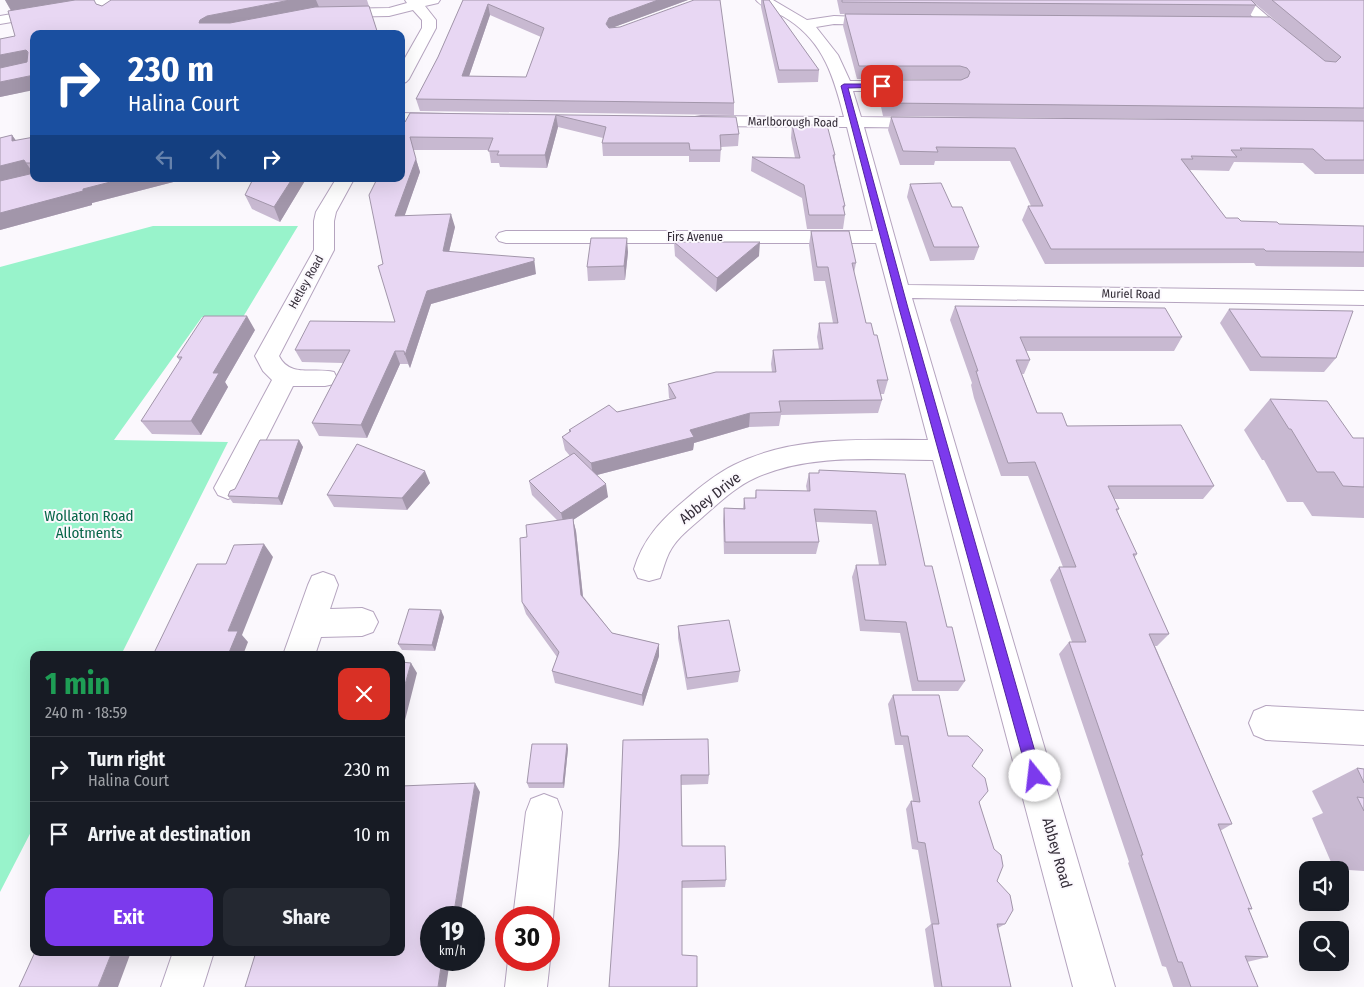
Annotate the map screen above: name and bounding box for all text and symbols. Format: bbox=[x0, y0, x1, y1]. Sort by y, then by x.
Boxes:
text: 230 m bbox=[128, 48, 214, 90]
icon: right bbox=[45, 50, 110, 115]
pin bbox=[861, 65, 903, 107]
icon: arrive bbox=[868, 72, 896, 100]
text: Halina Court bbox=[128, 90, 239, 117]
street label: Marlborough Road bbox=[748, 114, 838, 130]
icon: left bbox=[151, 145, 179, 173]
icon: ahead bbox=[204, 145, 232, 173]
icon: right bbox=[257, 145, 285, 173]
street label: Firs Avenue bbox=[667, 230, 723, 244]
street label: Hetley Road bbox=[286, 253, 326, 311]
street label: Muriel Road bbox=[1101, 286, 1161, 302]
street label: Abbey Drive bbox=[676, 468, 744, 528]
park label: Wollaton Road Allotments bbox=[44, 507, 134, 542]
text: 1 min bbox=[45, 666, 110, 702]
button: close bbox=[338, 668, 390, 720]
text: 240 m · 18:59 bbox=[45, 703, 127, 722]
text: Turn right bbox=[88, 748, 165, 771]
position arrow bbox=[1008, 749, 1060, 801]
icon: right bbox=[45, 755, 73, 783]
text: 230 m bbox=[344, 758, 390, 781]
text: Halina Court bbox=[88, 771, 169, 790]
street label: Abbey Road bbox=[1038, 816, 1076, 890]
icon: arrive bbox=[45, 820, 73, 848]
text: Arrive at destination bbox=[88, 823, 251, 846]
text: 10 m bbox=[354, 823, 390, 846]
map controls bbox=[1299, 861, 1349, 971]
button: sound bbox=[1299, 861, 1349, 911]
button: Exit bbox=[45, 888, 213, 946]
button: Share bbox=[223, 888, 390, 946]
speed limit sign: 30 bbox=[495, 906, 560, 971]
text: 19 bbox=[441, 917, 464, 947]
button: search bbox=[1299, 921, 1349, 971]
text: km/h bbox=[439, 944, 466, 958]

